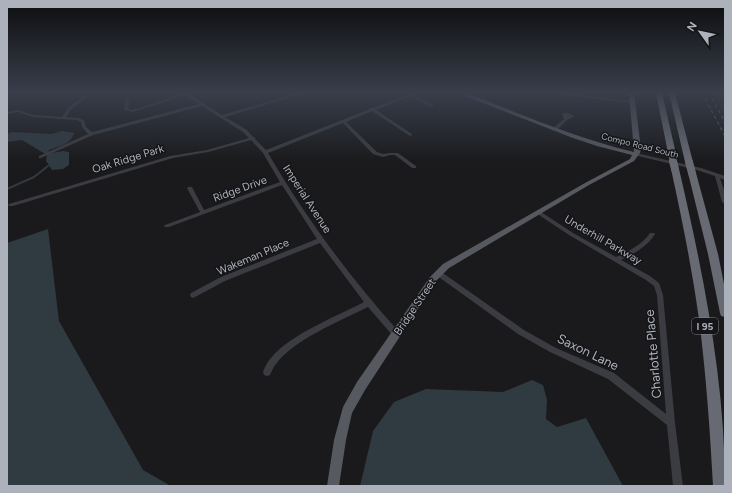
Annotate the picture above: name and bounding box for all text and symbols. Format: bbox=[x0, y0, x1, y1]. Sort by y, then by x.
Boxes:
north arrow bbox=[680, 12, 720, 52]
text: N bbox=[684, 20, 700, 34]
street label: Compo Road South bbox=[600, 130, 680, 160]
street label: Oak Ridge Park bbox=[91, 142, 166, 176]
street label: Imperial Avenue bbox=[280, 162, 334, 236]
street label: Ridge Drive bbox=[211, 173, 269, 205]
street label: Underhill Parkway bbox=[562, 213, 644, 267]
street label: Wakeman Place bbox=[215, 236, 291, 278]
street label: Bridge Street bbox=[391, 276, 439, 338]
street label: Charlotte Place bbox=[642, 309, 664, 399]
road number: I 95 bbox=[692, 318, 718, 334]
street label: Saxon Lane bbox=[555, 331, 621, 373]

